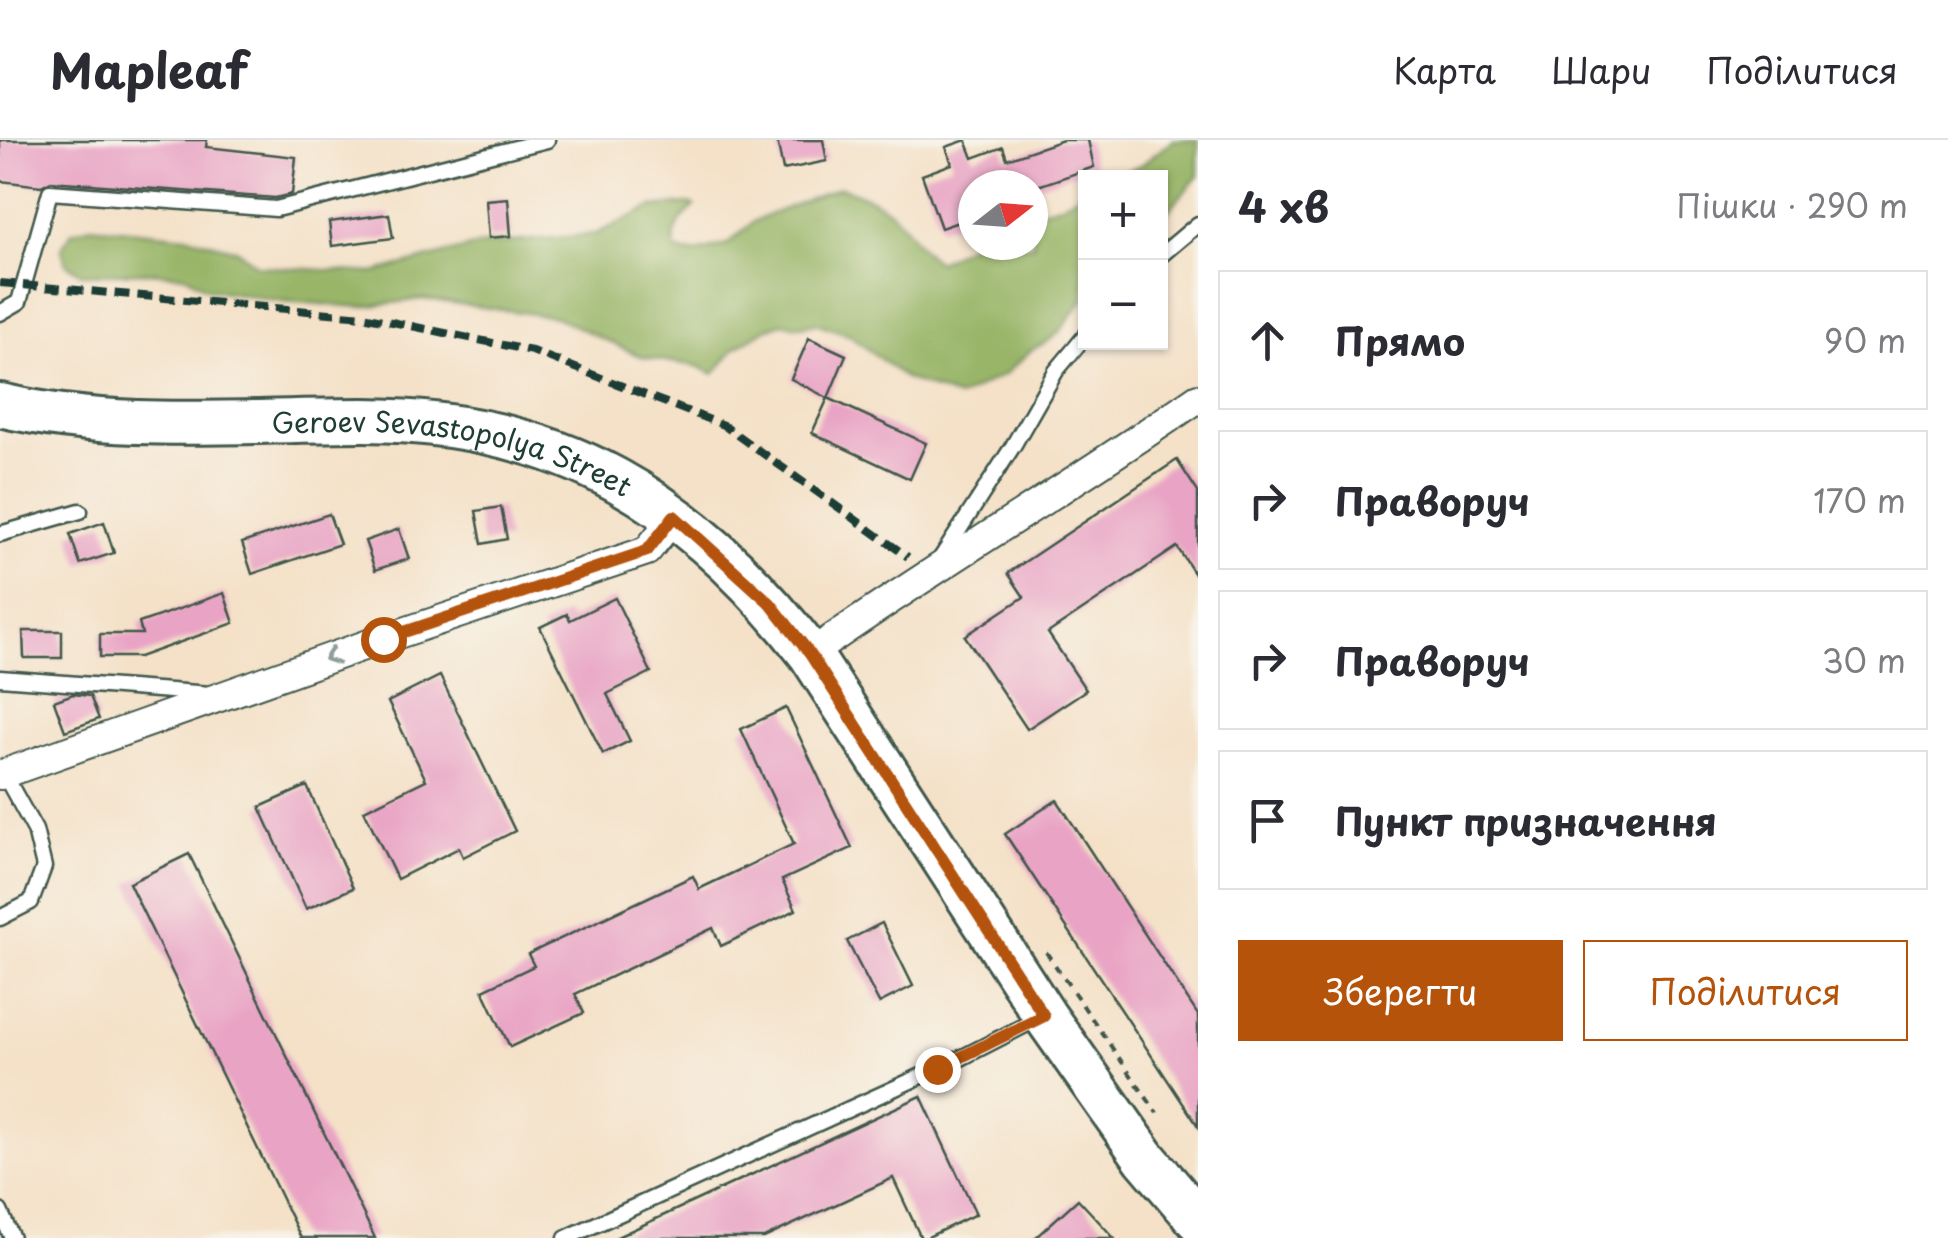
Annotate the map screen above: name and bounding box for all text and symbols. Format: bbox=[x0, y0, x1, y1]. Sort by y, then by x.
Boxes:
text: Mapleaf bbox=[50, 33, 248, 105]
text: Карта bbox=[1393, 43, 1496, 96]
text: Шари bbox=[1551, 43, 1652, 96]
text: Поділитися bbox=[1707, 43, 1898, 96]
north arrow bbox=[958, 170, 1048, 260]
map controls bbox=[1078, 170, 1168, 350]
button: + bbox=[1078, 170, 1168, 260]
text: 4 хв bbox=[1238, 174, 1329, 237]
text: Пішки · 290 m bbox=[1677, 181, 1908, 229]
button: − bbox=[1078, 260, 1168, 350]
text: Прямо bbox=[1335, 312, 1465, 369]
icon: ahead bbox=[1240, 313, 1295, 368]
text: 90 m bbox=[1824, 316, 1906, 364]
street label: Geroev Sevastopolya Street bbox=[271, 398, 641, 506]
text: Праворуч bbox=[1335, 472, 1530, 529]
icon: right bbox=[1240, 473, 1295, 528]
text: 170 m bbox=[1813, 476, 1906, 524]
route start bbox=[361, 617, 407, 663]
text: Праворуч bbox=[1335, 632, 1530, 689]
icon: right bbox=[1240, 633, 1295, 688]
text: 30 m bbox=[1822, 636, 1906, 684]
one-way arrow bbox=[324, 645, 341, 666]
text: Пункт призначення bbox=[1335, 792, 1717, 849]
icon: arrive bbox=[1240, 793, 1295, 848]
button: Зберегти bbox=[1238, 940, 1563, 1041]
button: Поділитися bbox=[1583, 940, 1908, 1041]
route end bbox=[915, 1047, 961, 1093]

